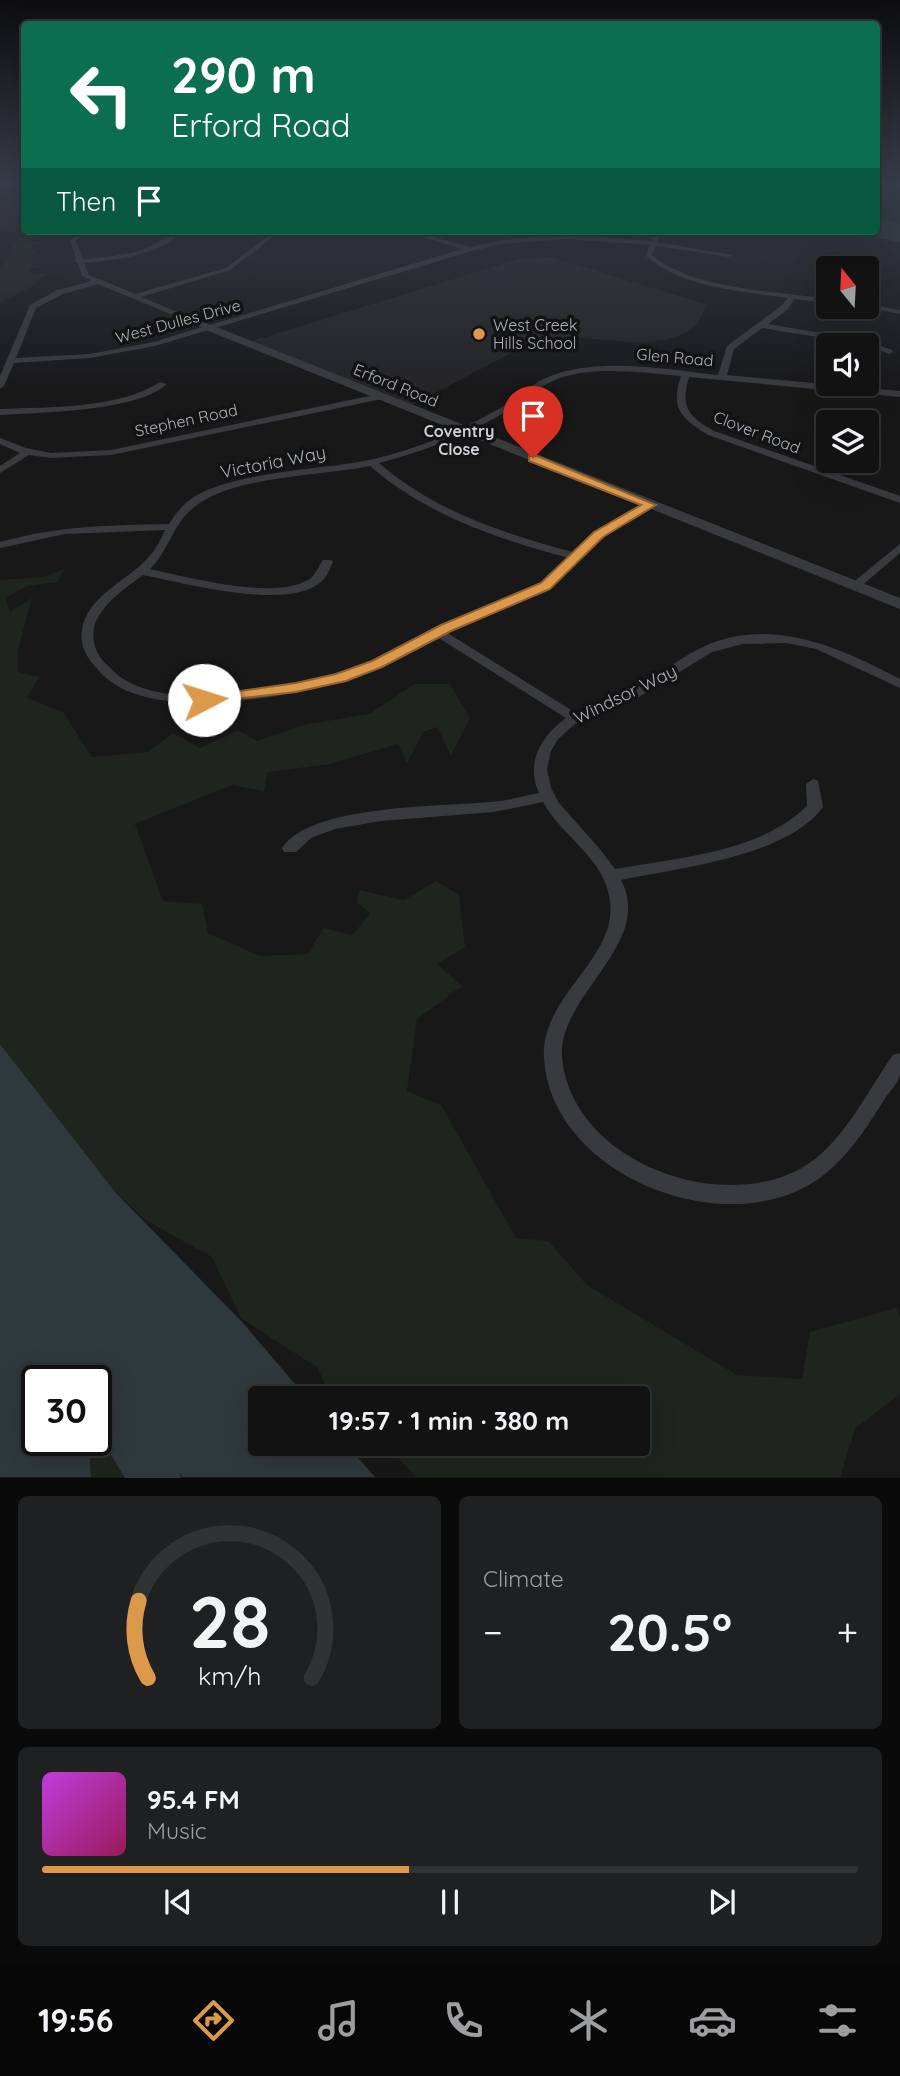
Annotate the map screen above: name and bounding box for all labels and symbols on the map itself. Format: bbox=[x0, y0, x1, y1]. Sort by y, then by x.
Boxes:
north arrow bbox=[816, 256, 878, 318]
street label: West Dulles Drive bbox=[113, 295, 243, 347]
place label: West Creek Hills School bbox=[493, 315, 577, 353]
marker: West Creek Hills School bbox=[471, 326, 487, 342]
street label: Glen Road bbox=[636, 344, 714, 370]
street label: Erford Road bbox=[351, 359, 441, 411]
pin bbox=[503, 386, 563, 458]
street label: Stephen Road bbox=[133, 399, 239, 441]
street label: Clover Road bbox=[711, 406, 803, 458]
district label: Coventry Close bbox=[424, 421, 494, 459]
street label: Victoria Way bbox=[218, 441, 328, 483]
street label: Windsor Way bbox=[570, 659, 680, 729]
position arrow bbox=[167, 663, 241, 737]
speed limit sign: 30 bbox=[21, 1365, 112, 1456]

